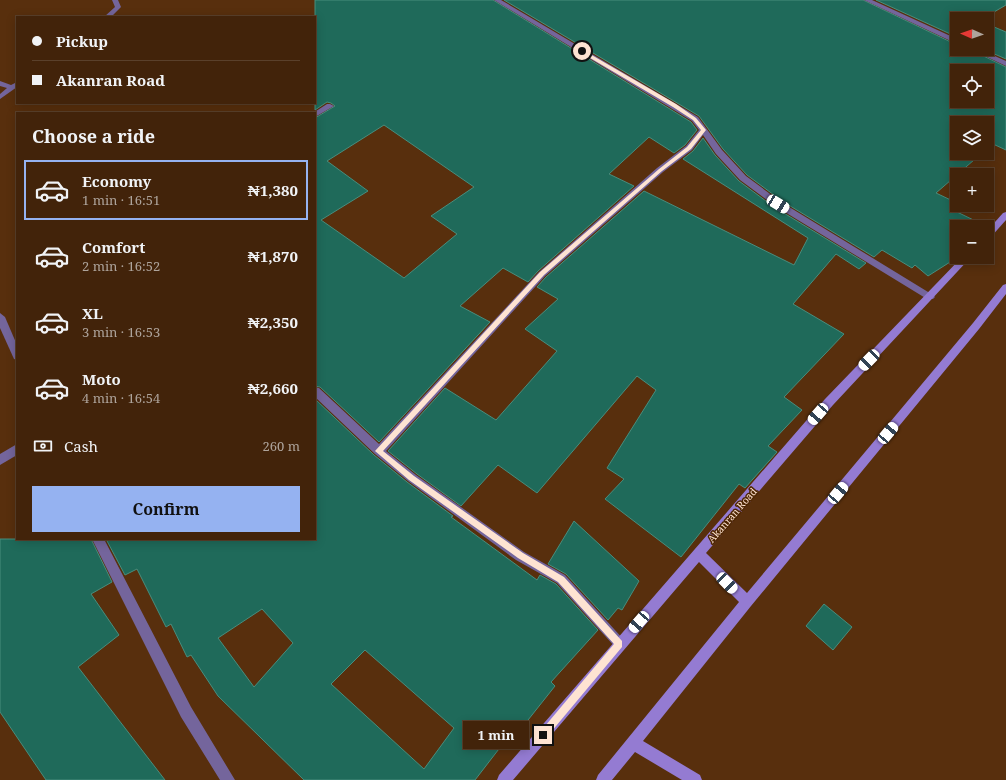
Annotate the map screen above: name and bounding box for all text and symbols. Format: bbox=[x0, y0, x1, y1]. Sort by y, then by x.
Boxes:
north arrow bbox=[950, 12, 994, 56]
map controls bbox=[950, 12, 994, 264]
text: Pickup bbox=[56, 31, 108, 51]
route start bbox=[573, 42, 591, 60]
button: locate bbox=[950, 64, 994, 108]
text: Akanran Road bbox=[56, 70, 165, 90]
button: layers bbox=[950, 116, 994, 160]
text: Choose a ride bbox=[32, 124, 155, 148]
button: + bbox=[950, 168, 994, 212]
text: Economy bbox=[82, 171, 151, 191]
icon: car bbox=[34, 172, 70, 208]
text: ₦1,380 bbox=[248, 180, 298, 200]
text: 1 min · 16:51 bbox=[82, 191, 160, 209]
car bbox=[765, 193, 791, 215]
button: − bbox=[950, 220, 994, 264]
text: Comfort bbox=[82, 237, 145, 257]
icon: car bbox=[34, 238, 70, 274]
text: ₦1,870 bbox=[248, 246, 298, 266]
text: 2 min · 16:52 bbox=[82, 257, 160, 275]
text: XL bbox=[82, 303, 103, 323]
icon: car bbox=[34, 304, 70, 340]
text: ₦2,350 bbox=[248, 312, 298, 332]
text: 3 min · 16:53 bbox=[82, 323, 160, 341]
car bbox=[856, 347, 882, 373]
text: Moto bbox=[82, 369, 121, 389]
icon: car bbox=[34, 370, 70, 406]
text: ₦2,660 bbox=[248, 378, 298, 398]
text: 4 min · 16:54 bbox=[82, 389, 160, 407]
car bbox=[806, 401, 830, 427]
car bbox=[876, 420, 900, 446]
icon: cash bbox=[32, 435, 54, 457]
text: Cash bbox=[64, 436, 98, 456]
text: 260 m bbox=[263, 437, 300, 455]
car bbox=[826, 480, 850, 506]
street label: Akanran Road bbox=[704, 485, 760, 545]
button: Confirm bbox=[32, 486, 300, 532]
car bbox=[714, 570, 740, 596]
car bbox=[627, 609, 651, 635]
callout: 1 min bbox=[463, 721, 529, 749]
text: 1 min bbox=[478, 726, 514, 744]
route end bbox=[534, 726, 552, 744]

